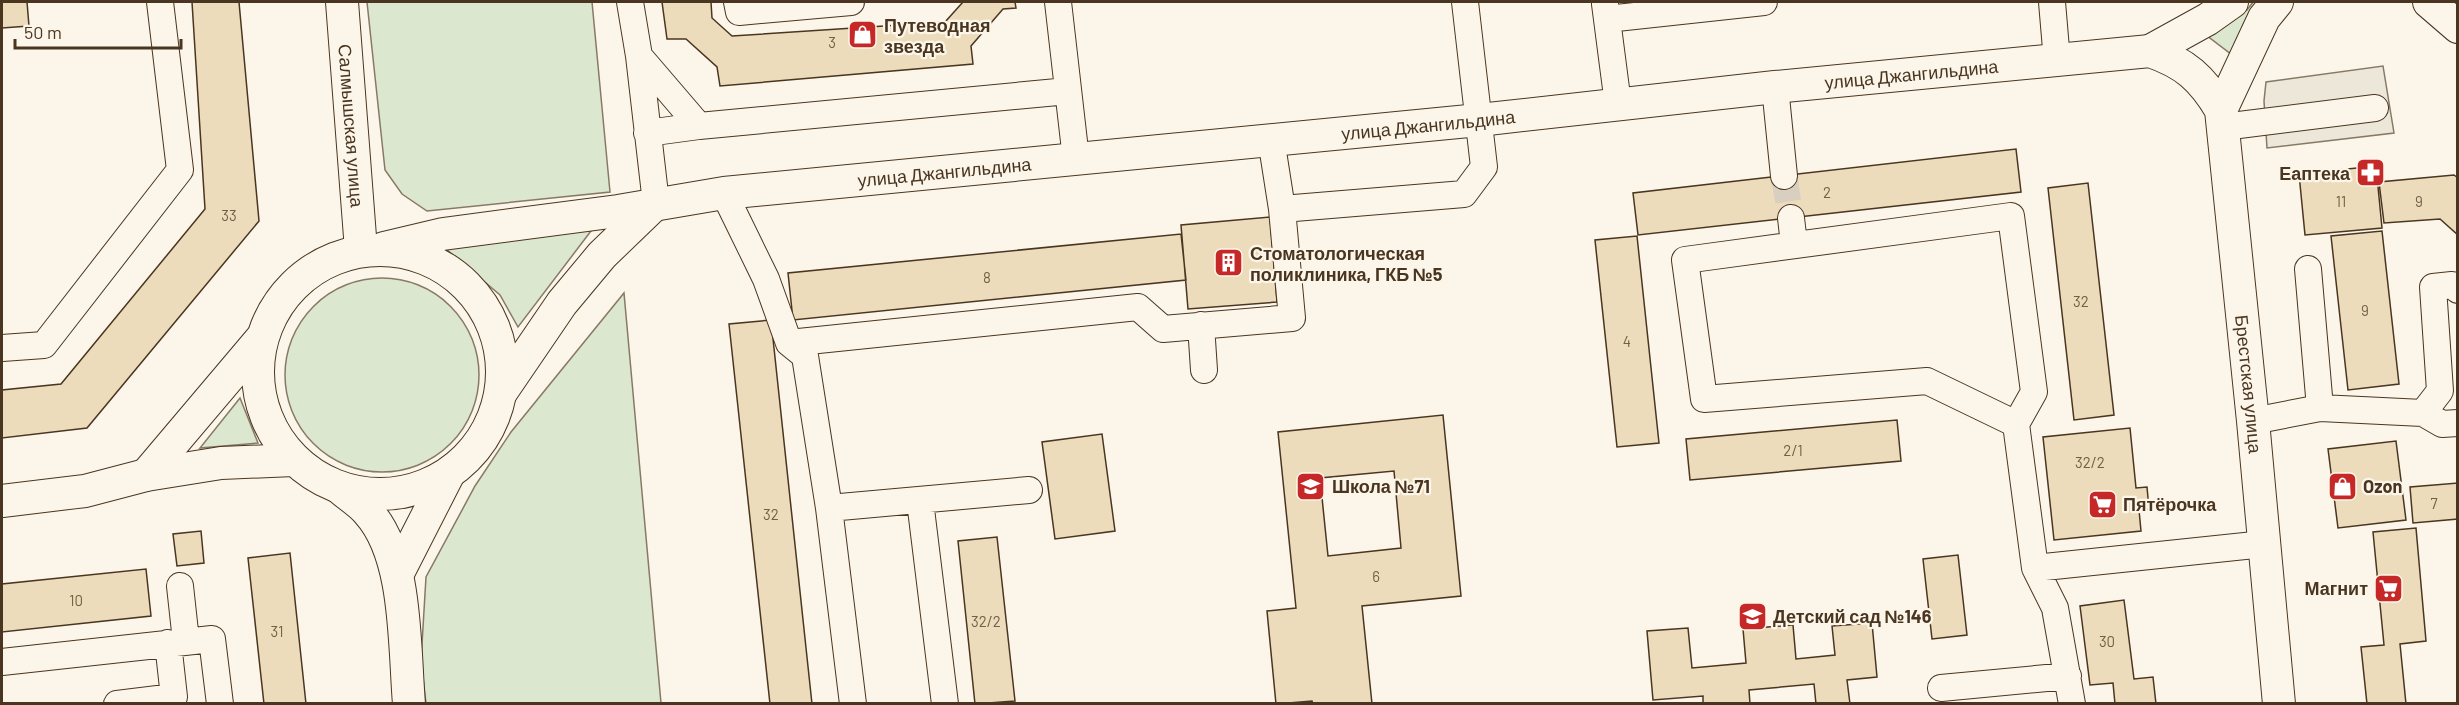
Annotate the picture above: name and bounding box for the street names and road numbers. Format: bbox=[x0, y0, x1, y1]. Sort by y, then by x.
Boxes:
street label: Салмышская улица bbox=[334, 43, 369, 209]
street label: улица Джангильдина bbox=[1823, 55, 2000, 93]
street label: улица Джангильдина bbox=[1340, 105, 1517, 144]
street label: улица Джангильдина bbox=[856, 152, 1033, 191]
street label: Брестская улица bbox=[2231, 314, 2267, 455]

